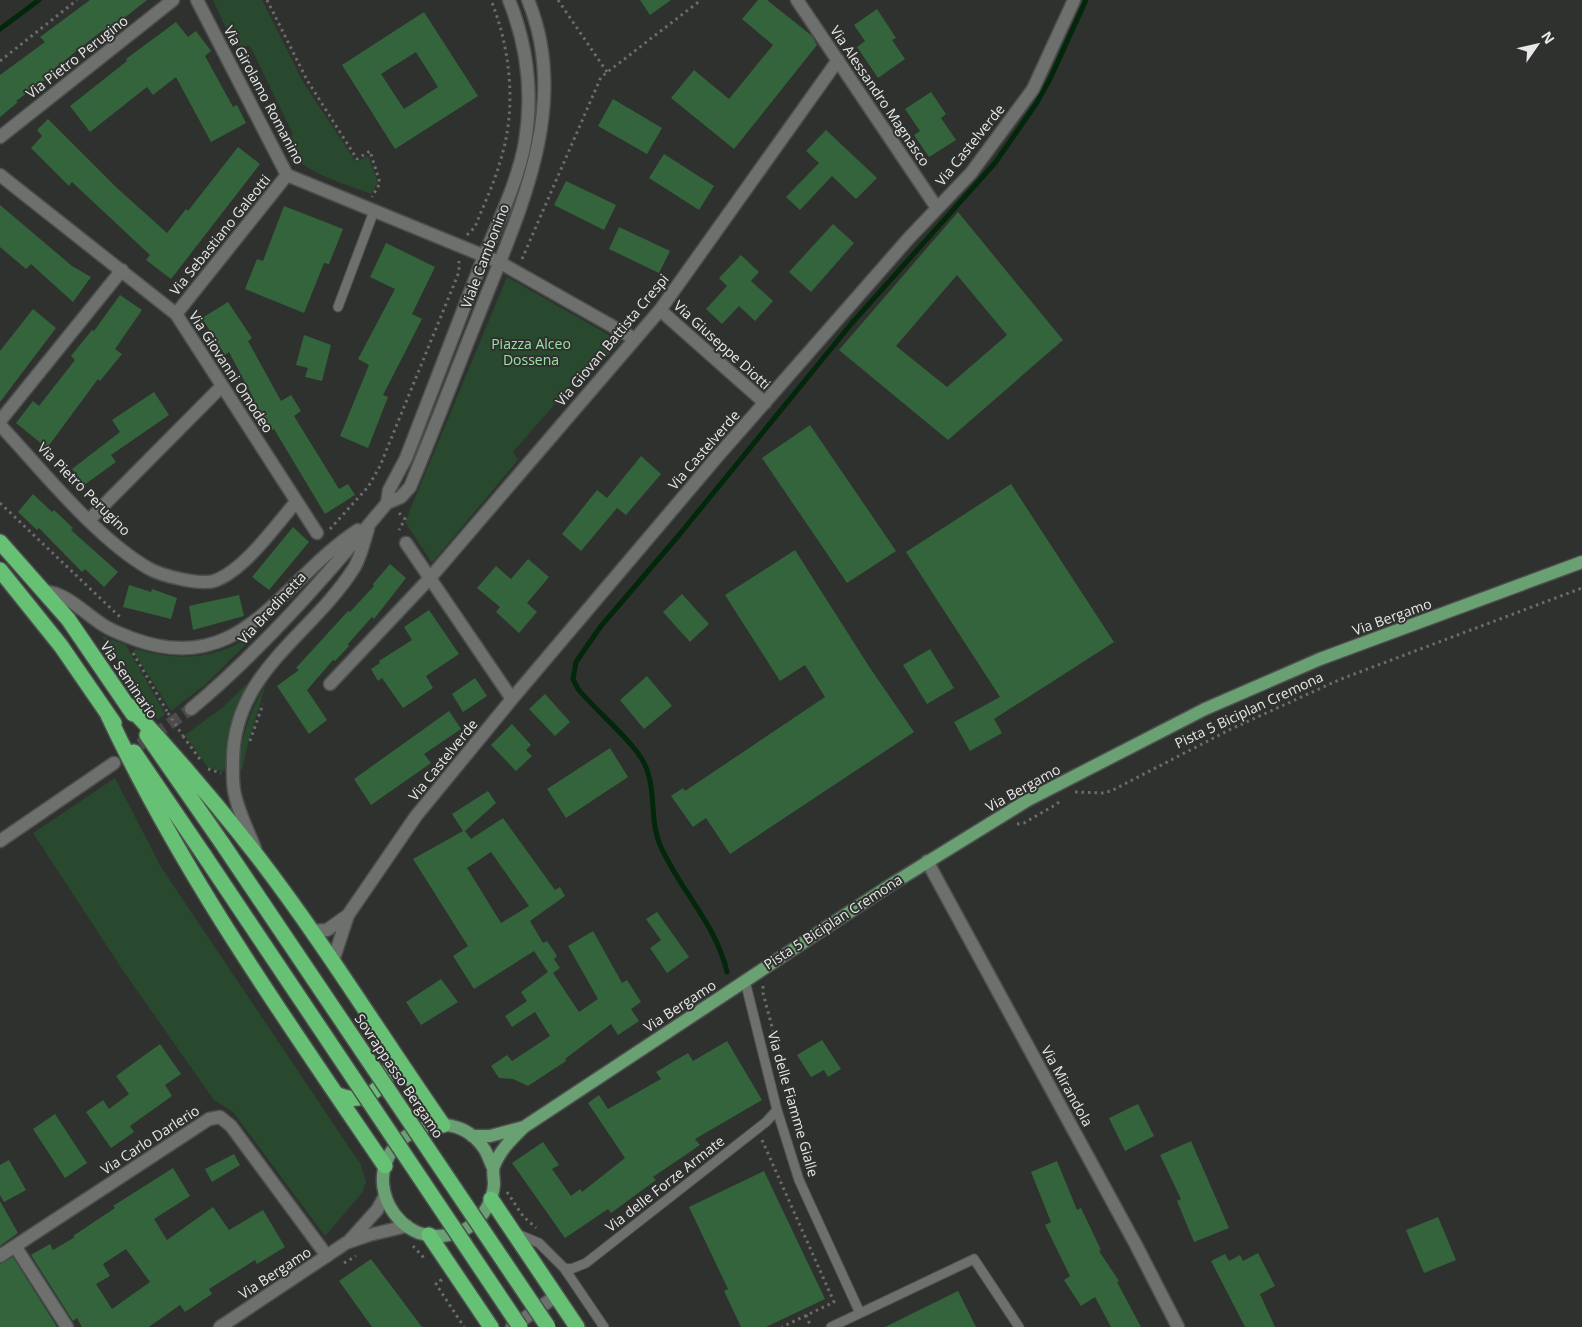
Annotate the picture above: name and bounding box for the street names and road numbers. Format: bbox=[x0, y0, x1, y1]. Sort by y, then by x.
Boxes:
street label: Via Pietro Perugino bbox=[22, 11, 132, 102]
street label: Via Girolamo Romanino bbox=[220, 22, 309, 167]
street label: Via Alessandro Magnasco bbox=[826, 22, 935, 170]
street label: Via Castelverde bbox=[931, 100, 1009, 190]
street label: Via Sebastiano Galeotti bbox=[165, 170, 274, 299]
street label: Viale Cambonino bbox=[456, 201, 513, 311]
street label: Via Giovan Battista Crespi bbox=[551, 270, 673, 410]
street label: Via Giuseppe Diotti bbox=[670, 296, 775, 393]
street label: Via Giovanni Omodeo bbox=[185, 307, 278, 436]
street label: Via Castelverde bbox=[664, 406, 744, 494]
street label: Via Pietro Perugino bbox=[34, 438, 135, 539]
street label: Via Bredinetta bbox=[233, 567, 310, 648]
street label: Via Bergamo bbox=[1350, 593, 1434, 640]
street label: Via Seminario bbox=[97, 637, 162, 722]
street label: Pista 5 Biciplan Cremona bbox=[1171, 667, 1326, 752]
street label: Via Castelverde bbox=[404, 715, 482, 805]
street label: Via Bergamo bbox=[982, 759, 1064, 816]
street label: Pista 5 Biciplan Cremona bbox=[760, 870, 906, 974]
street label: Via Bergamo bbox=[640, 975, 720, 1036]
street label: Sovrappasso Bergamo bbox=[351, 1010, 448, 1142]
street label: Via delle Fiamme Gialle bbox=[764, 1029, 823, 1179]
street label: Via Mirandola bbox=[1037, 1042, 1098, 1130]
street label: Via Carlo Darlerio bbox=[97, 1101, 203, 1179]
street label: Via delle Forze Armate bbox=[601, 1131, 728, 1236]
street label: Via Bergamo bbox=[235, 1242, 315, 1303]

